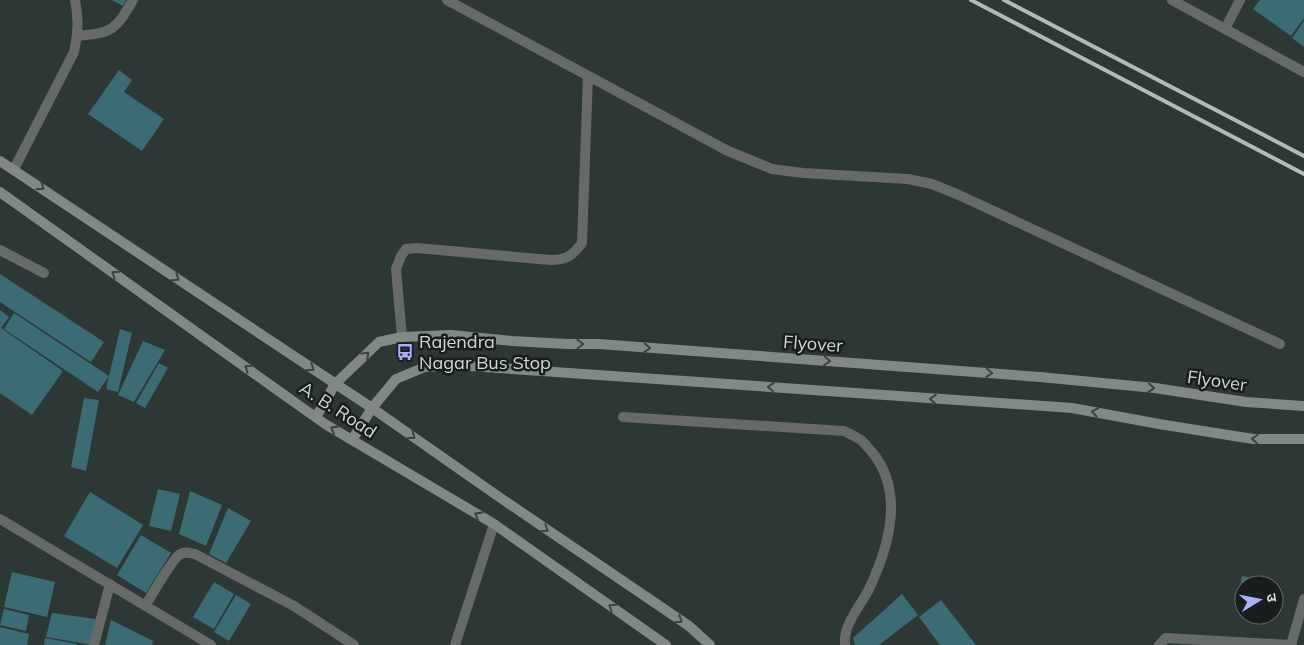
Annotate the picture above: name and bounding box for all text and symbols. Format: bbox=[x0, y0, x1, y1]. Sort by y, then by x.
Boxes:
one-way arrow bbox=[35, 181, 44, 191]
one-way arrow bbox=[111, 271, 121, 280]
one-way arrow bbox=[170, 272, 180, 281]
place label: Rajendra Nagar Bus Stop bbox=[419, 330, 551, 374]
street label: Flyover bbox=[782, 330, 844, 357]
one-way arrow bbox=[576, 339, 584, 349]
bus stop icon: Rajendra Nagar Bus Stop bbox=[395, 342, 415, 362]
one-way arrow bbox=[643, 342, 651, 353]
one-way arrow bbox=[360, 352, 369, 361]
one-way arrow bbox=[823, 355, 831, 366]
one-way arrow bbox=[305, 362, 315, 371]
one-way arrow bbox=[244, 365, 253, 375]
street label: Flyover bbox=[1186, 365, 1249, 396]
one-way arrow bbox=[985, 367, 993, 378]
street label: A. B. Road bbox=[295, 376, 381, 443]
one-way arrow bbox=[767, 382, 775, 393]
one-way arrow bbox=[1147, 382, 1155, 393]
one-way arrow bbox=[929, 393, 937, 404]
one-way arrow bbox=[1091, 408, 1099, 418]
one-way arrow bbox=[330, 425, 339, 435]
one-way arrow bbox=[406, 430, 415, 439]
one-way arrow bbox=[1251, 433, 1259, 444]
one-way arrow bbox=[474, 511, 483, 521]
one-way arrow bbox=[540, 522, 549, 532]
north arrow bbox=[1234, 575, 1284, 625]
text: उ bbox=[1262, 592, 1282, 604]
one-way arrow bbox=[608, 604, 618, 613]
one-way arrow bbox=[674, 614, 683, 623]

